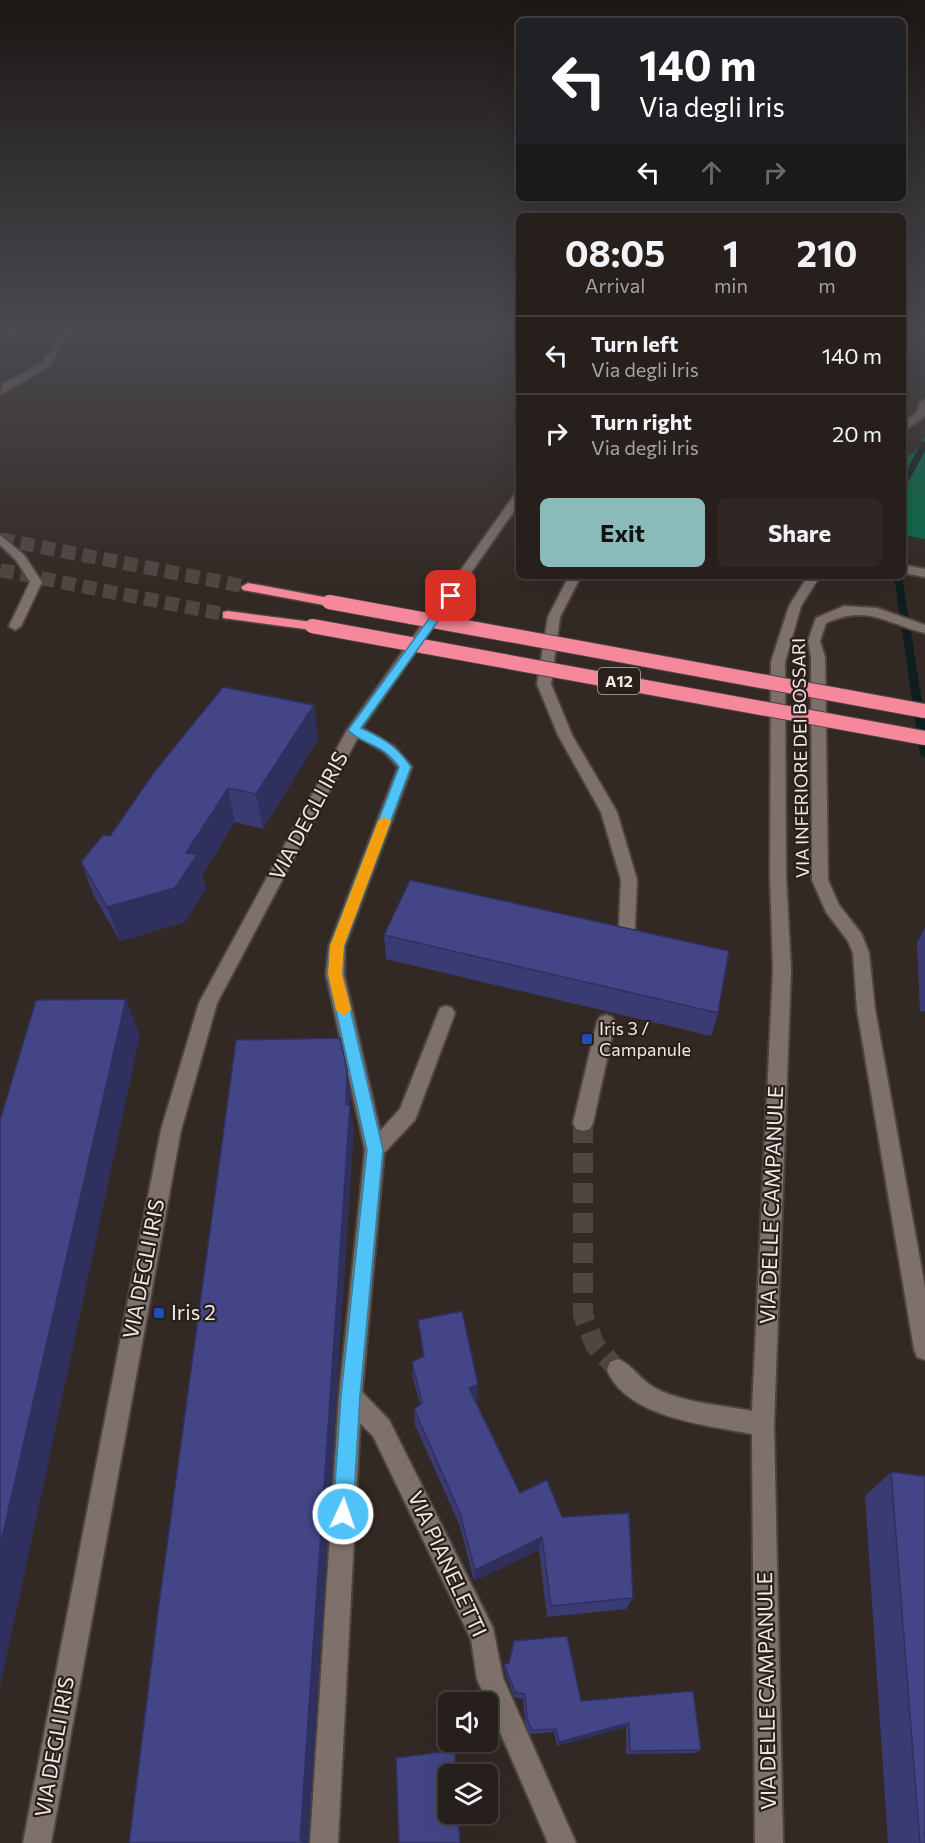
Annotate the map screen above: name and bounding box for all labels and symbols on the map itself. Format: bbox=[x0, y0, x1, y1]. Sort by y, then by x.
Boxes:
pin bbox=[425, 570, 476, 621]
street label: VIA INFERIORE DEI BOSSARI bbox=[787, 638, 813, 878]
road number: A12 bbox=[598, 668, 640, 694]
street label: VIA DEGLI IRIS bbox=[263, 747, 352, 884]
place label: Iris 3 / Campanule bbox=[599, 1017, 691, 1060]
marker: Iris 3 / Campanule bbox=[580, 1032, 594, 1046]
street label: VIA DELLE CAMPANULE bbox=[754, 1085, 787, 1325]
street label: VIA DEGLI IRIS bbox=[117, 1197, 168, 1341]
place label: Iris 2 bbox=[171, 1299, 216, 1324]
marker: Iris 2 bbox=[152, 1306, 166, 1320]
position arrow bbox=[311, 1482, 375, 1546]
street label: VIA PIANELETTI bbox=[404, 1487, 493, 1640]
street label: VIA DELLE CAMPANULE bbox=[751, 1572, 780, 1810]
street label: VIA DEGLI IRIS bbox=[29, 1675, 78, 1819]

